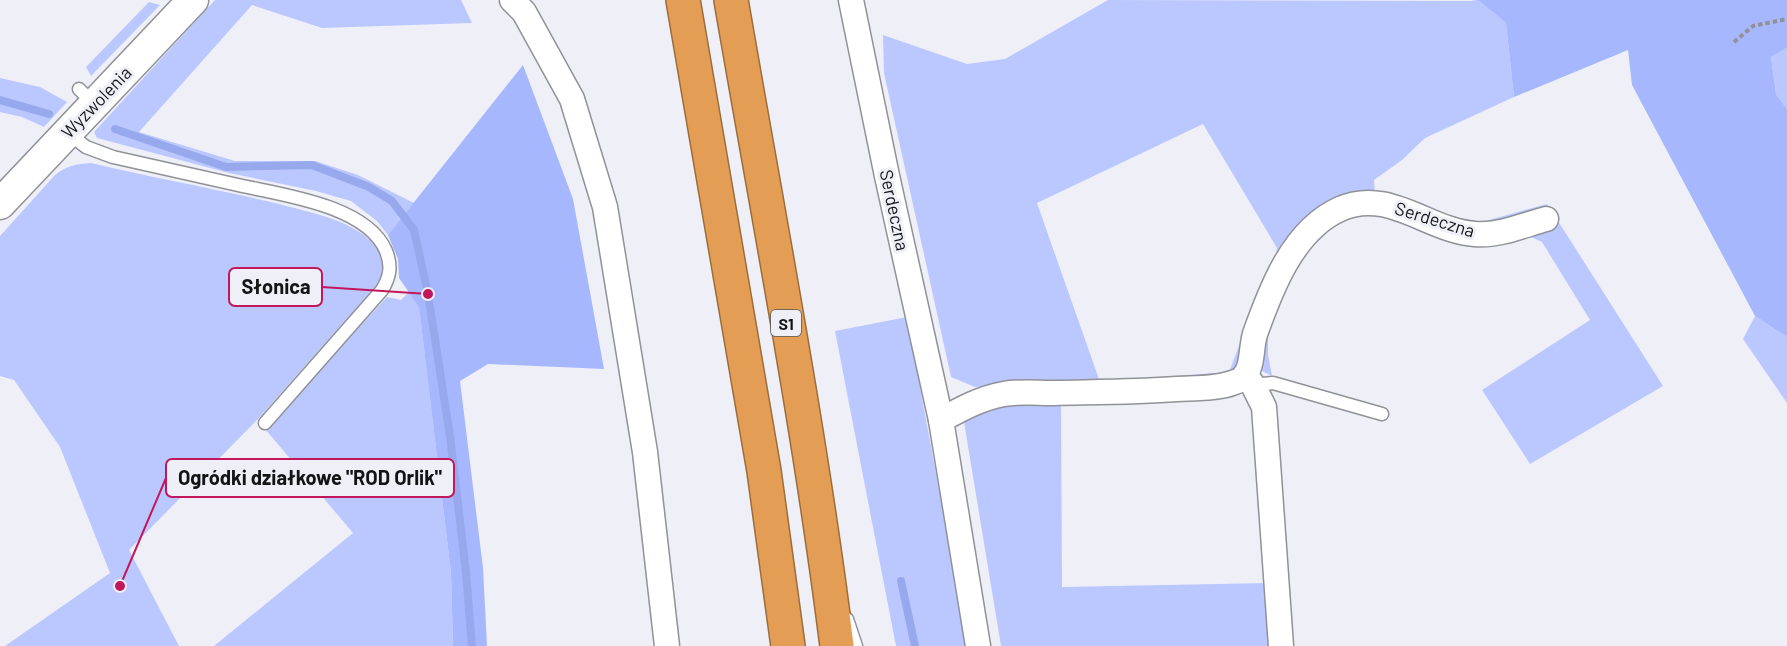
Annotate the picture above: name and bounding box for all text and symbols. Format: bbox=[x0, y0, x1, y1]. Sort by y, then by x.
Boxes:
street label: Wyzwolenia bbox=[56, 61, 136, 143]
street label: Serdeczna bbox=[876, 167, 914, 253]
street label: Serdeczna bbox=[1392, 196, 1478, 242]
callout: Słonica bbox=[229, 268, 322, 306]
text: Słonica bbox=[241, 274, 311, 298]
road number: S1 bbox=[771, 310, 801, 336]
callout: Ogródki działkowe "ROD Orlik" bbox=[166, 459, 454, 497]
text: Ogródki działkowe "ROD Orlik" bbox=[178, 465, 442, 489]

